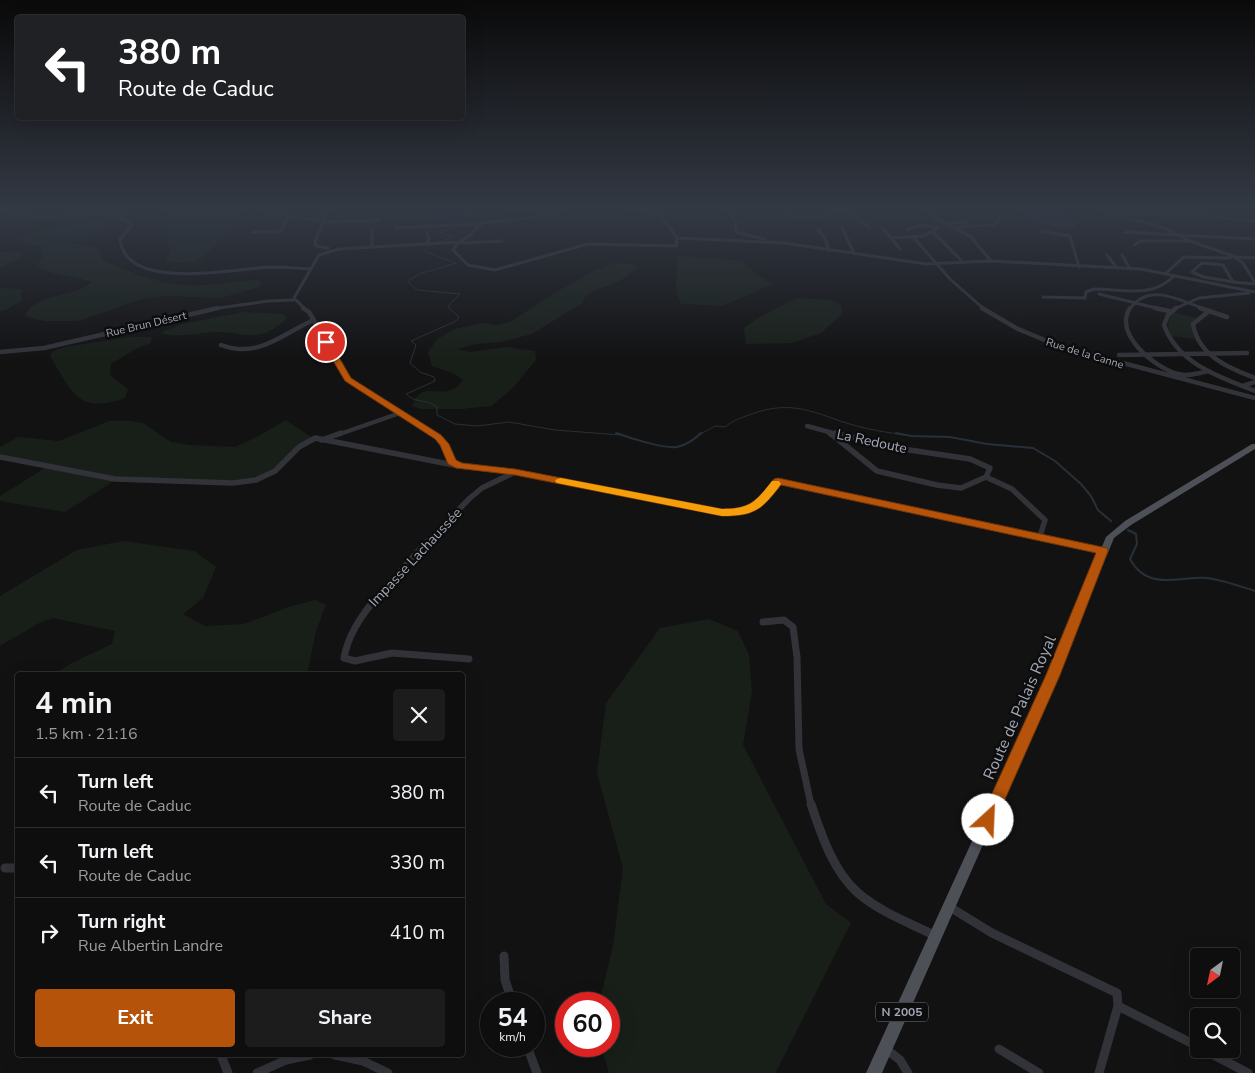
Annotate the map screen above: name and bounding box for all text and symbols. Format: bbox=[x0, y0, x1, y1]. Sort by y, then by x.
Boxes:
text: 380 m bbox=[118, 29, 221, 76]
icon: left bbox=[35, 35, 100, 100]
text: Route de Caduc bbox=[118, 74, 274, 104]
street label: Rue Brun Désert bbox=[104, 308, 188, 341]
pin bbox=[305, 321, 347, 363]
icon: arrive bbox=[312, 328, 340, 356]
street label: Rue de la Canne bbox=[1044, 335, 1126, 372]
street label: La Redoute bbox=[835, 425, 909, 458]
street label: Impasse Lachaussée bbox=[365, 504, 466, 611]
street label: Route de Palais Royal bbox=[978, 631, 1062, 783]
text: 4 min bbox=[35, 683, 113, 724]
button: close bbox=[393, 689, 445, 741]
text: 1.5 km · 21:16 bbox=[35, 723, 138, 745]
text: Turn left bbox=[78, 769, 153, 795]
icon: left bbox=[35, 779, 63, 807]
text: 380 m bbox=[390, 780, 445, 806]
position arrow bbox=[961, 793, 1013, 845]
text: Route de Caduc bbox=[78, 795, 191, 817]
text: Turn left bbox=[78, 839, 153, 865]
icon: left bbox=[35, 849, 63, 877]
text: 330 m bbox=[390, 850, 445, 876]
text: Route de Caduc bbox=[78, 865, 191, 887]
text: Turn right bbox=[78, 909, 165, 935]
icon: right bbox=[35, 919, 63, 947]
text: 410 m bbox=[390, 920, 445, 946]
text: Rue Albertin Landre bbox=[78, 935, 223, 957]
north arrow bbox=[1190, 948, 1240, 998]
map controls bbox=[1190, 948, 1240, 1058]
button: Exit bbox=[35, 989, 235, 1047]
button: Share bbox=[245, 989, 445, 1047]
speed limit sign: 60 bbox=[555, 992, 620, 1057]
text: 54 bbox=[497, 1001, 528, 1035]
road number: N 2005 bbox=[876, 1002, 928, 1022]
button: search bbox=[1190, 1008, 1240, 1058]
text: km/h bbox=[499, 1029, 526, 1045]

